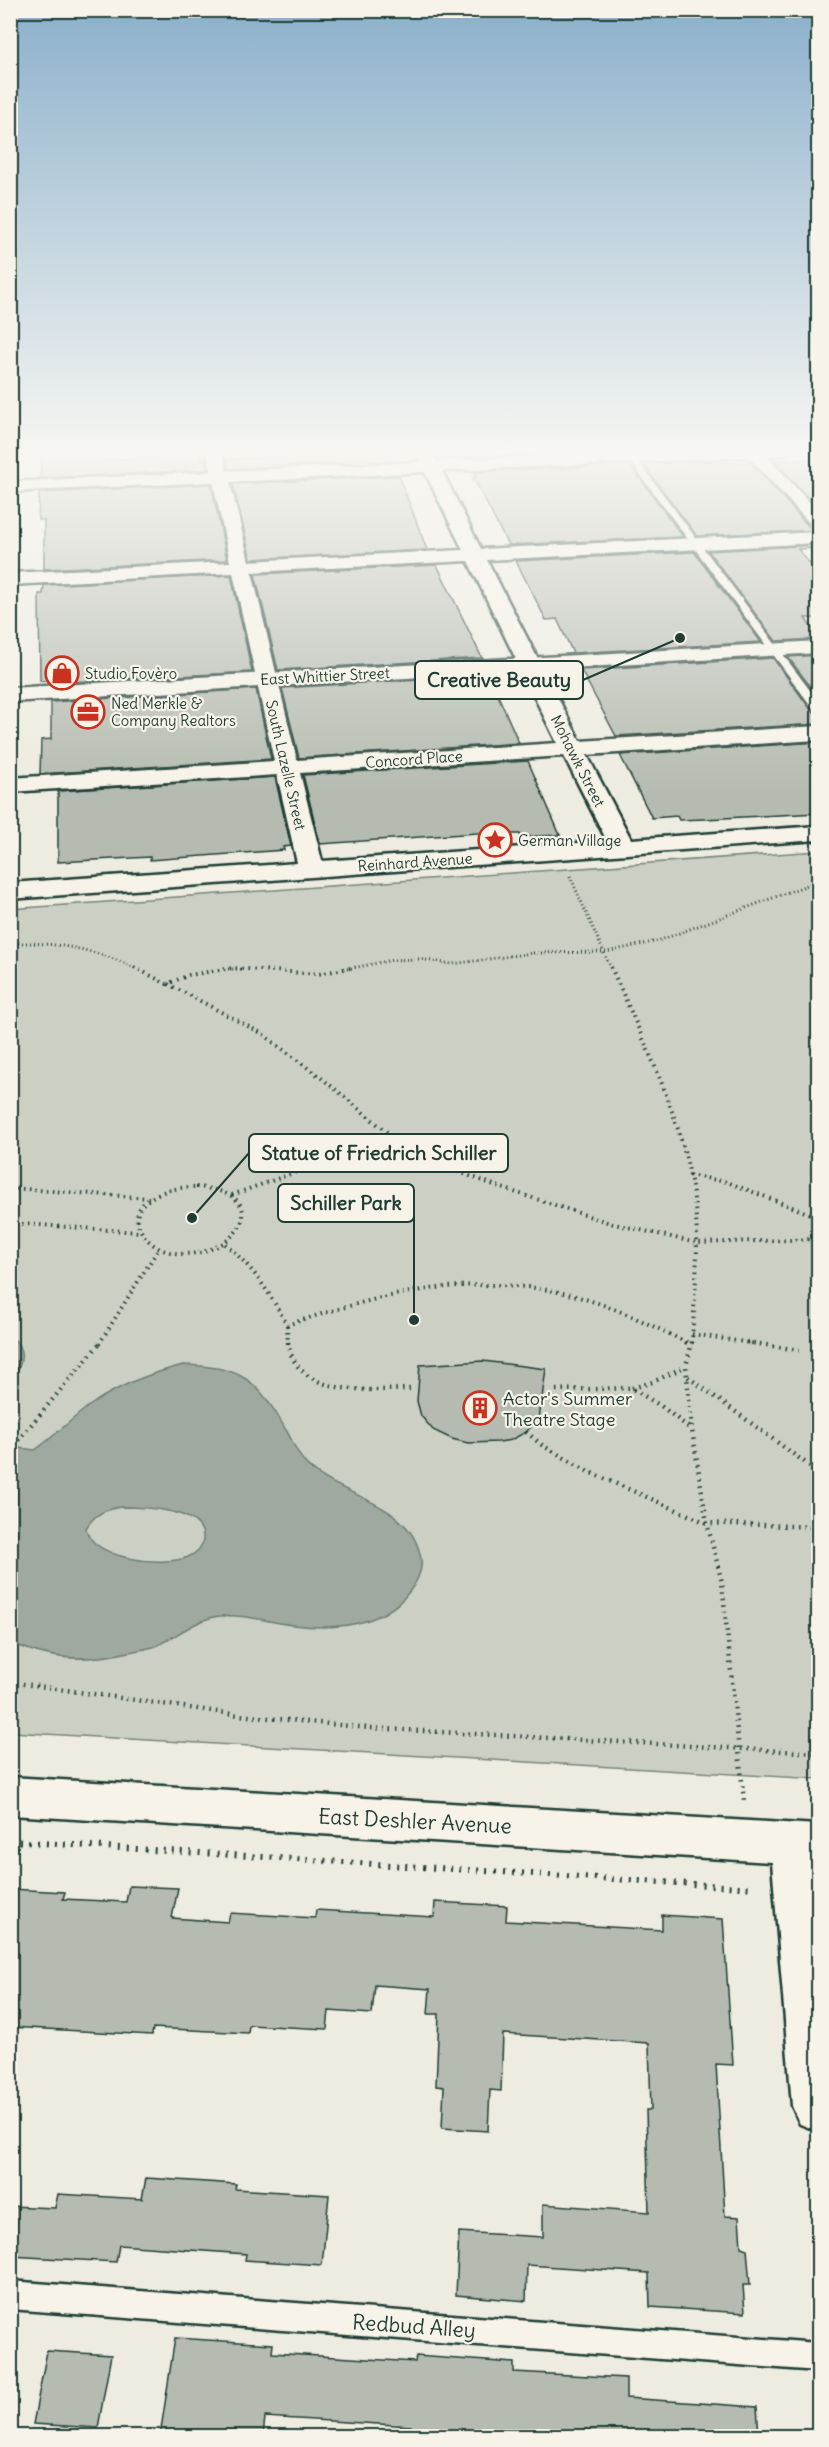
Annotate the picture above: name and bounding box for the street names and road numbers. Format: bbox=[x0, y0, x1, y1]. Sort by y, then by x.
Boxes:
street label: East Whittier Street bbox=[260, 663, 390, 689]
street label: South Lazelle Street bbox=[262, 698, 310, 832]
street label: Mohawk Street bbox=[547, 712, 609, 810]
street label: Concord Place bbox=[365, 746, 463, 772]
street label: Reinhard Avenue bbox=[357, 849, 473, 875]
street label: East Deshler Avenue bbox=[318, 1802, 512, 1840]
street label: Redbud Alley bbox=[351, 2308, 477, 2344]

